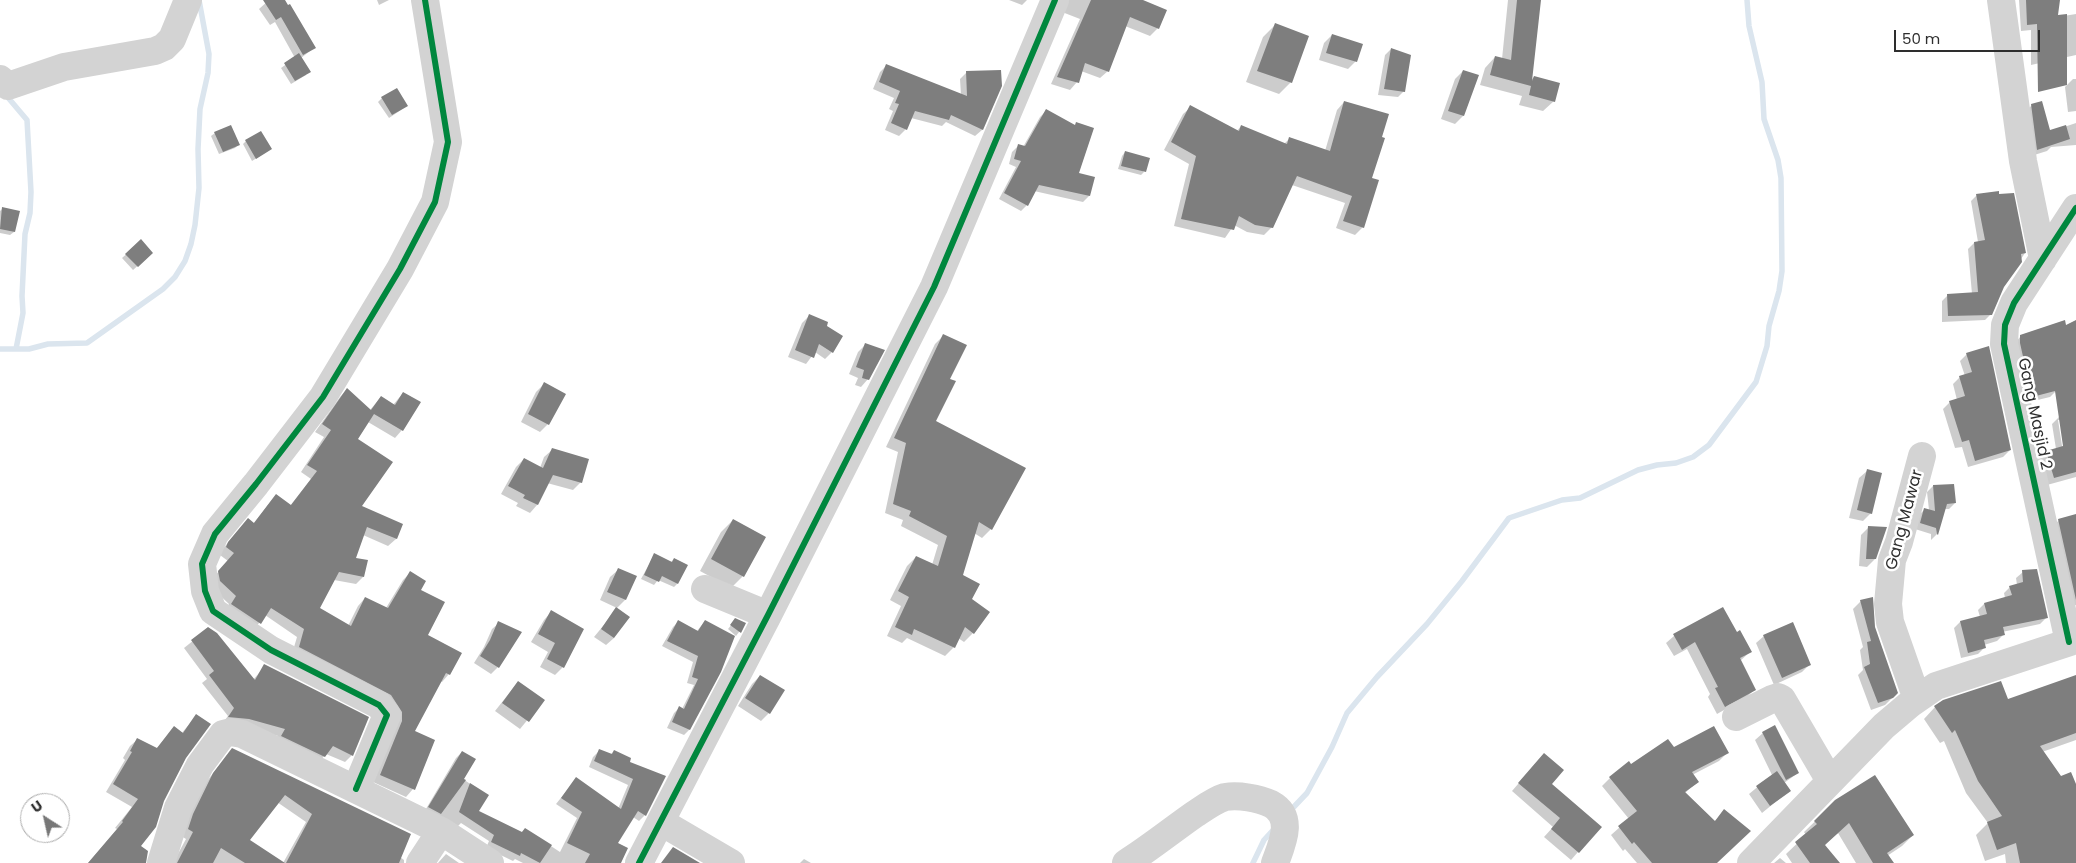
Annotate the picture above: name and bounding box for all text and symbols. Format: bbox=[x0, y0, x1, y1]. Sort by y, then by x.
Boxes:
scale bar bbox=[1896, 20, 2042, 52]
text: 50 m bbox=[1902, 28, 1940, 49]
street label: Gang Masjid 2 bbox=[2013, 356, 2055, 472]
street label: Gang Mawar bbox=[1882, 468, 1928, 572]
north arrow bbox=[20, 793, 70, 843]
text: U bbox=[27, 796, 47, 818]

